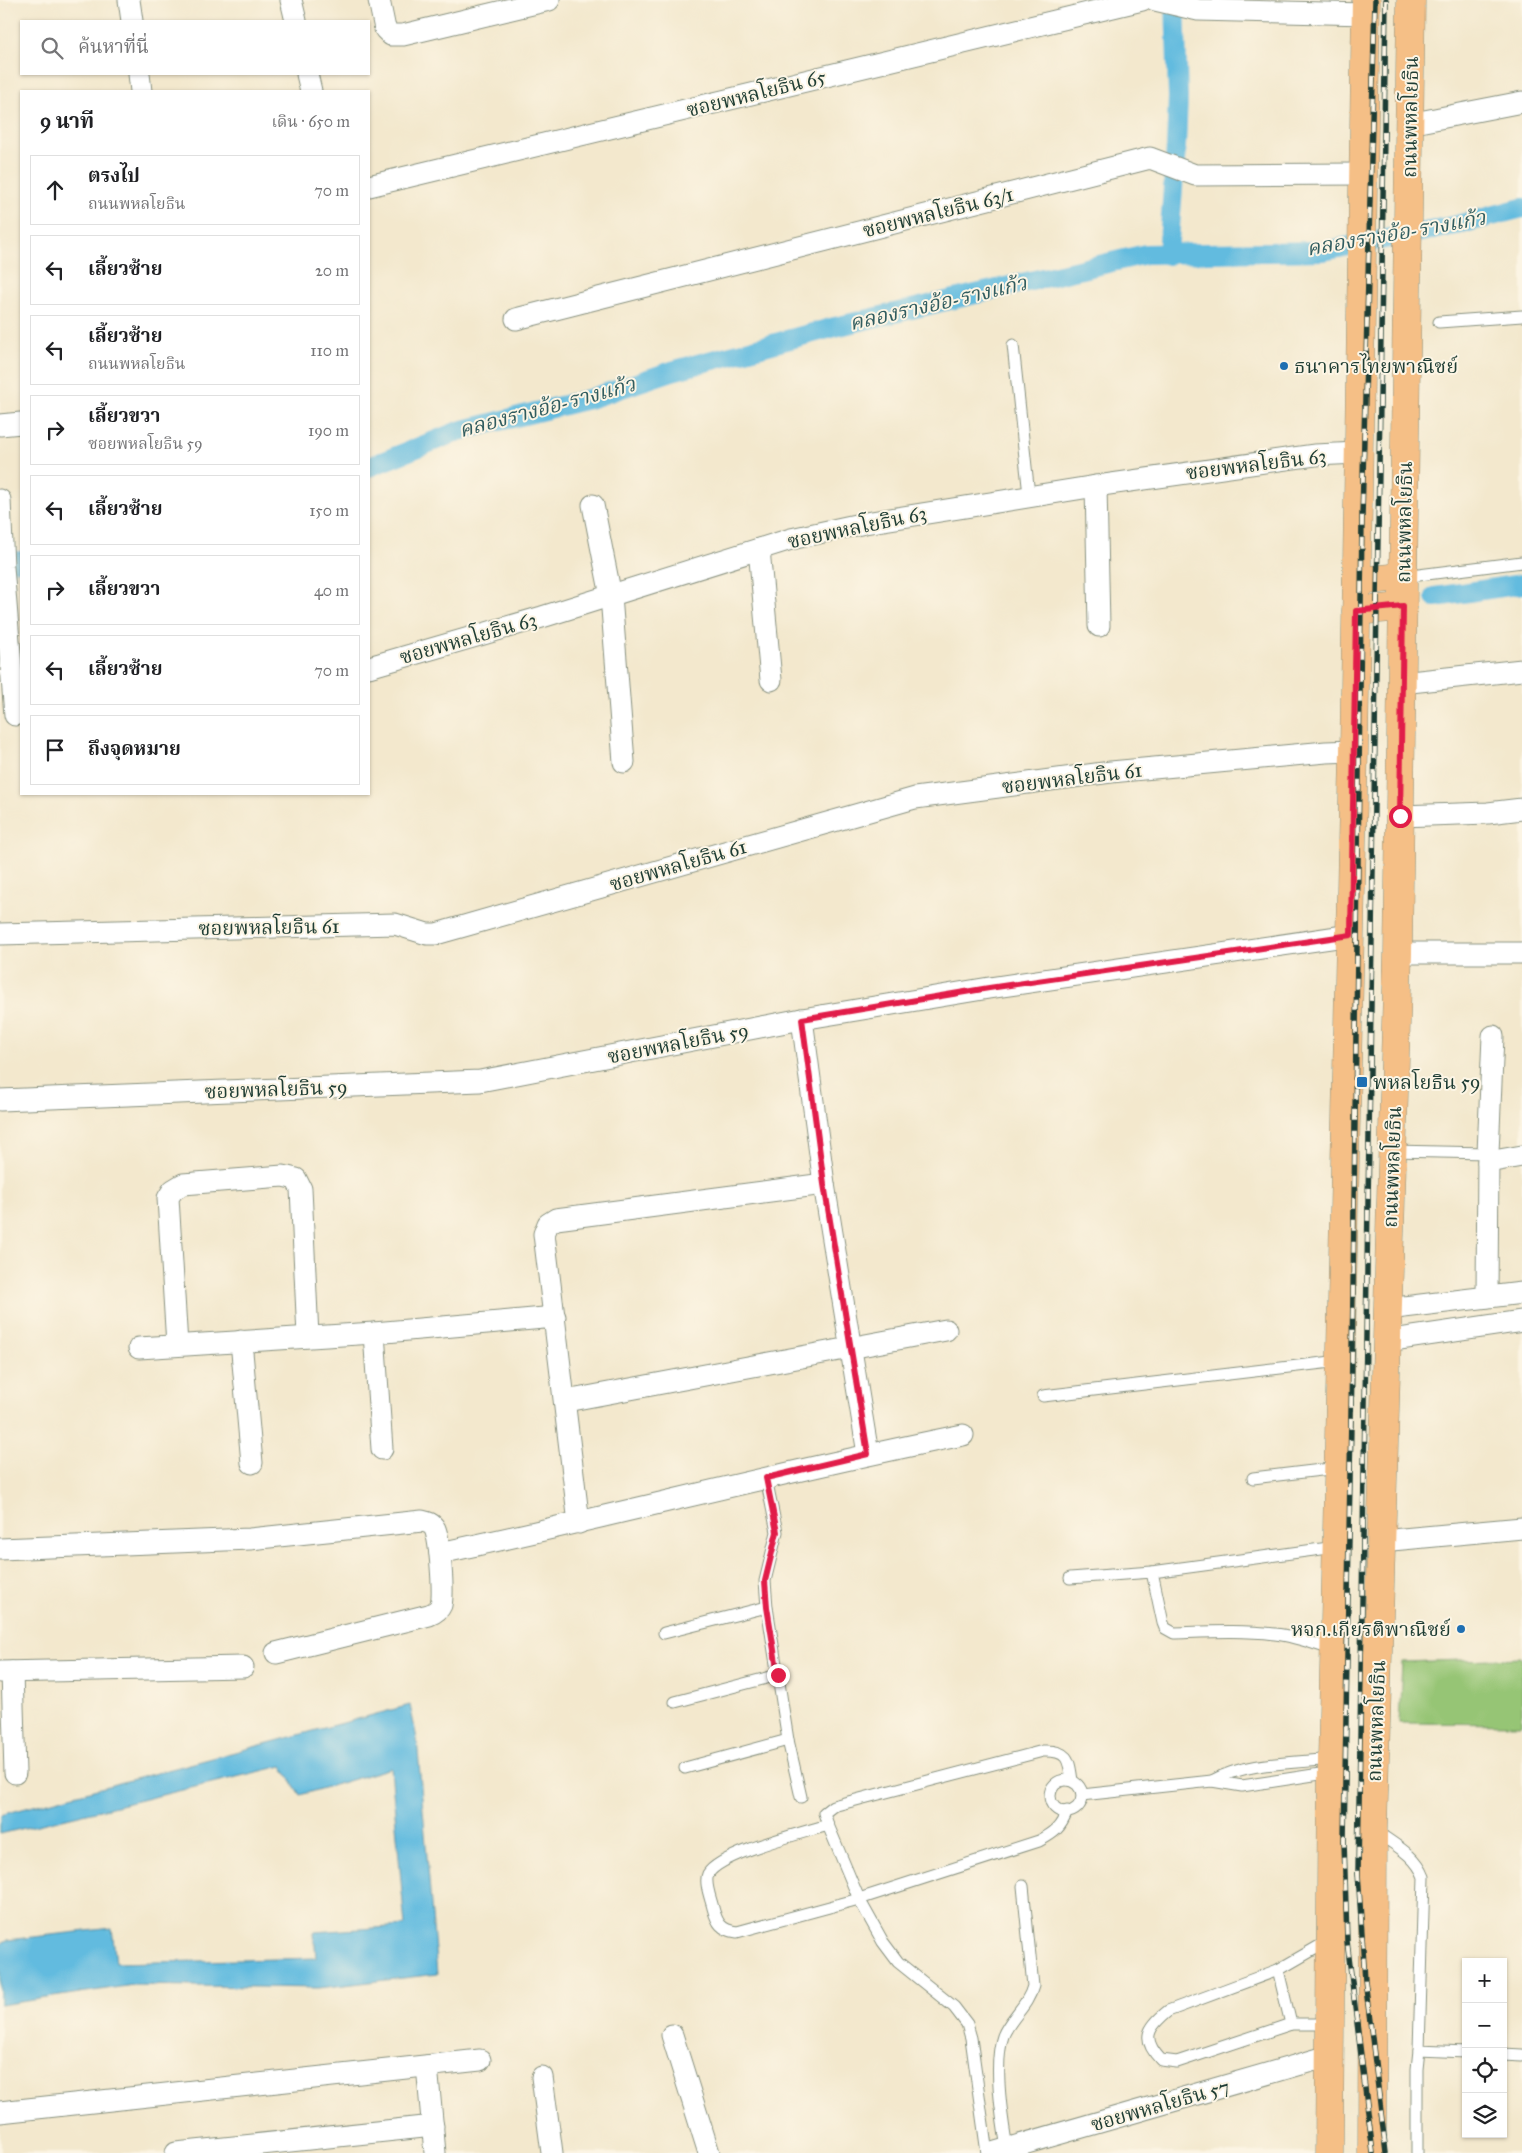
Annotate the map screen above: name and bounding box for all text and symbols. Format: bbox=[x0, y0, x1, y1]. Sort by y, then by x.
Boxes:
search box bbox=[20, 20, 370, 75]
icon: search bbox=[38, 34, 66, 62]
text: ค้นหาที่นี่ bbox=[78, 35, 149, 58]
street label: ถนนพหลโยธิน bbox=[1395, 56, 1423, 178]
street label: ซอยพหลโยธิน 65 bbox=[683, 62, 828, 122]
text: 9 นาที bbox=[40, 108, 94, 134]
text: เดิน · 650 m bbox=[272, 112, 350, 131]
text: ตรงไป bbox=[88, 164, 140, 187]
icon: ahead bbox=[41, 176, 69, 204]
street label: ซอยพหลโยธิน 63/1 bbox=[860, 180, 1016, 242]
text: 70 m bbox=[314, 181, 349, 200]
text: ถนนพหลโยธิน bbox=[88, 194, 185, 213]
water label: คลองรางอ้อ-รางแก้ว bbox=[1304, 204, 1489, 262]
icon: left bbox=[41, 256, 69, 284]
text: เลี้ยวซ้าย bbox=[88, 257, 162, 280]
text: 20 m bbox=[315, 261, 349, 280]
water label: คลองรางอ้อ-รางแก้ว bbox=[847, 270, 1030, 336]
text: เลี้ยวซ้าย bbox=[88, 324, 162, 347]
icon: left bbox=[41, 336, 69, 364]
text: 110 m bbox=[310, 341, 349, 360]
place label: ธนาคารไทยพาณิชย์ bbox=[1294, 353, 1458, 378]
text: ถนนพหลโยธิน bbox=[88, 354, 185, 373]
marker: ธนาคารไทยพาณิชย์ bbox=[1278, 360, 1290, 372]
water label: คลองรางอ้อ-รางแก้ว bbox=[456, 371, 639, 443]
text: เลี้ยวขวา bbox=[88, 404, 160, 427]
icon: right bbox=[41, 416, 69, 444]
text: 190 m bbox=[308, 421, 349, 440]
text: ซอยพหลโยธิน 59 bbox=[88, 434, 203, 453]
street label: ซอยพหลโยธิน 63 bbox=[1184, 441, 1328, 485]
street label: ถนนพหลโยธิน bbox=[1389, 461, 1417, 583]
icon: left bbox=[41, 496, 69, 524]
text: เลี้ยวซ้าย bbox=[88, 497, 162, 520]
street label: ซอยพหลโยธิน 63 bbox=[785, 499, 929, 553]
text: 150 m bbox=[309, 501, 349, 520]
icon: right bbox=[41, 576, 69, 604]
text: เลี้ยวขวา bbox=[88, 577, 160, 600]
text: 40 m bbox=[314, 581, 349, 600]
street label: ซอยพหลโยธิน 63 bbox=[396, 605, 539, 669]
icon: left bbox=[41, 656, 69, 684]
text: เลี้ยวซ้าย bbox=[88, 657, 162, 680]
text: 70 m bbox=[314, 661, 349, 680]
icon: arrive bbox=[41, 736, 69, 764]
text: ถึงจุดหมาย bbox=[88, 737, 181, 760]
street label: ซอยพหลโยธิน 61 bbox=[1000, 755, 1144, 799]
route start bbox=[1389, 805, 1412, 828]
street label: ซอยพหลโยธิน 61 bbox=[606, 832, 749, 896]
street label: ซอยพหลโยธิน 61 bbox=[198, 912, 340, 940]
street label: ซอยพหลโยธิน 59 bbox=[605, 1016, 751, 1068]
place label: พหลโยธิน 59 bbox=[1373, 1068, 1480, 1094]
street label: ซอยพหลโยธิน 59 bbox=[204, 1073, 348, 1103]
marker: พหลโยธิน 59 bbox=[1355, 1075, 1369, 1089]
street label: ถนนพหลโยธิน bbox=[1376, 1106, 1406, 1228]
place label: หจก.เกียรติพาณิชย์ bbox=[1291, 1617, 1451, 1641]
marker: หจก.เกียรติพาณิชย์ bbox=[1455, 1623, 1467, 1635]
street label: ถนนพหลโยธิน bbox=[1360, 1660, 1390, 1782]
route end bbox=[767, 1664, 790, 1687]
map controls bbox=[1462, 1958, 1507, 2138]
button: + bbox=[1462, 1958, 1507, 2003]
button: − bbox=[1462, 2003, 1507, 2048]
button: locate bbox=[1462, 2048, 1507, 2093]
street label: ซอยพหลโยธิน 57 bbox=[1087, 2072, 1232, 2136]
button: layers bbox=[1462, 2093, 1507, 2138]

